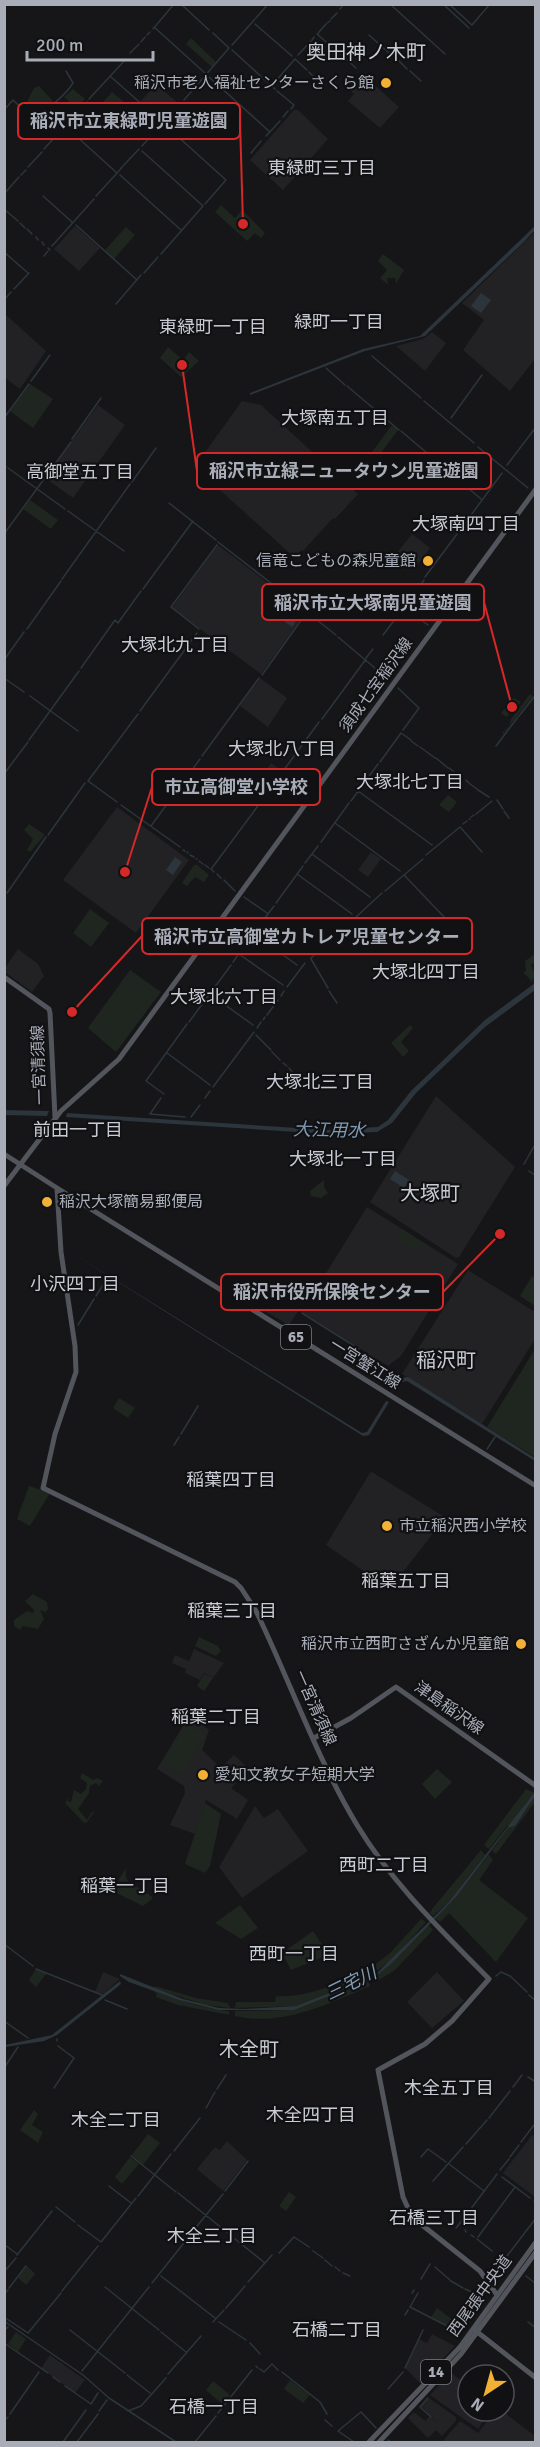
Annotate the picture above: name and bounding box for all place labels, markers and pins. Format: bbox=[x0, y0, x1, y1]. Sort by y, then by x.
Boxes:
place label: 稲沢市老人福祉センターさくら館 bbox=[134, 73, 374, 93]
marker: 稲沢市老人福祉センターさくら館 bbox=[379, 76, 393, 90]
callout: 稲沢市立東緑町児童遊園 bbox=[18, 103, 240, 139]
callout: 稲沢市立緑ニュータウン児童遊園 bbox=[197, 453, 491, 489]
place label: 信竜こどもの森児童館 bbox=[256, 551, 416, 571]
marker: 信竜こどもの森児童館 bbox=[421, 554, 435, 568]
callout: 稲沢市立大塚南児童遊園 bbox=[262, 584, 484, 620]
callout: 市立高御堂小学校 bbox=[152, 769, 320, 805]
callout: 稲沢市立高御堂カトレア児童センター bbox=[142, 918, 472, 954]
place label: 稲沢大塚簡易郵便局 bbox=[59, 1192, 203, 1212]
marker: 稲沢大塚簡易郵便局 bbox=[40, 1195, 54, 1209]
callout: 稲沢市役所保険センター bbox=[221, 1274, 443, 1310]
place label: 市立稲沢西小学校 bbox=[399, 1516, 527, 1536]
marker: 市立稲沢西小学校 bbox=[380, 1519, 394, 1533]
place label: 稲沢市立西町さざんか児童館 bbox=[301, 1634, 509, 1654]
marker: 稲沢市立西町さざんか児童館 bbox=[514, 1637, 528, 1651]
place label: 愛知文教女子短期大学 bbox=[215, 1765, 375, 1785]
marker: 愛知文教女子短期大学 bbox=[196, 1768, 210, 1782]

